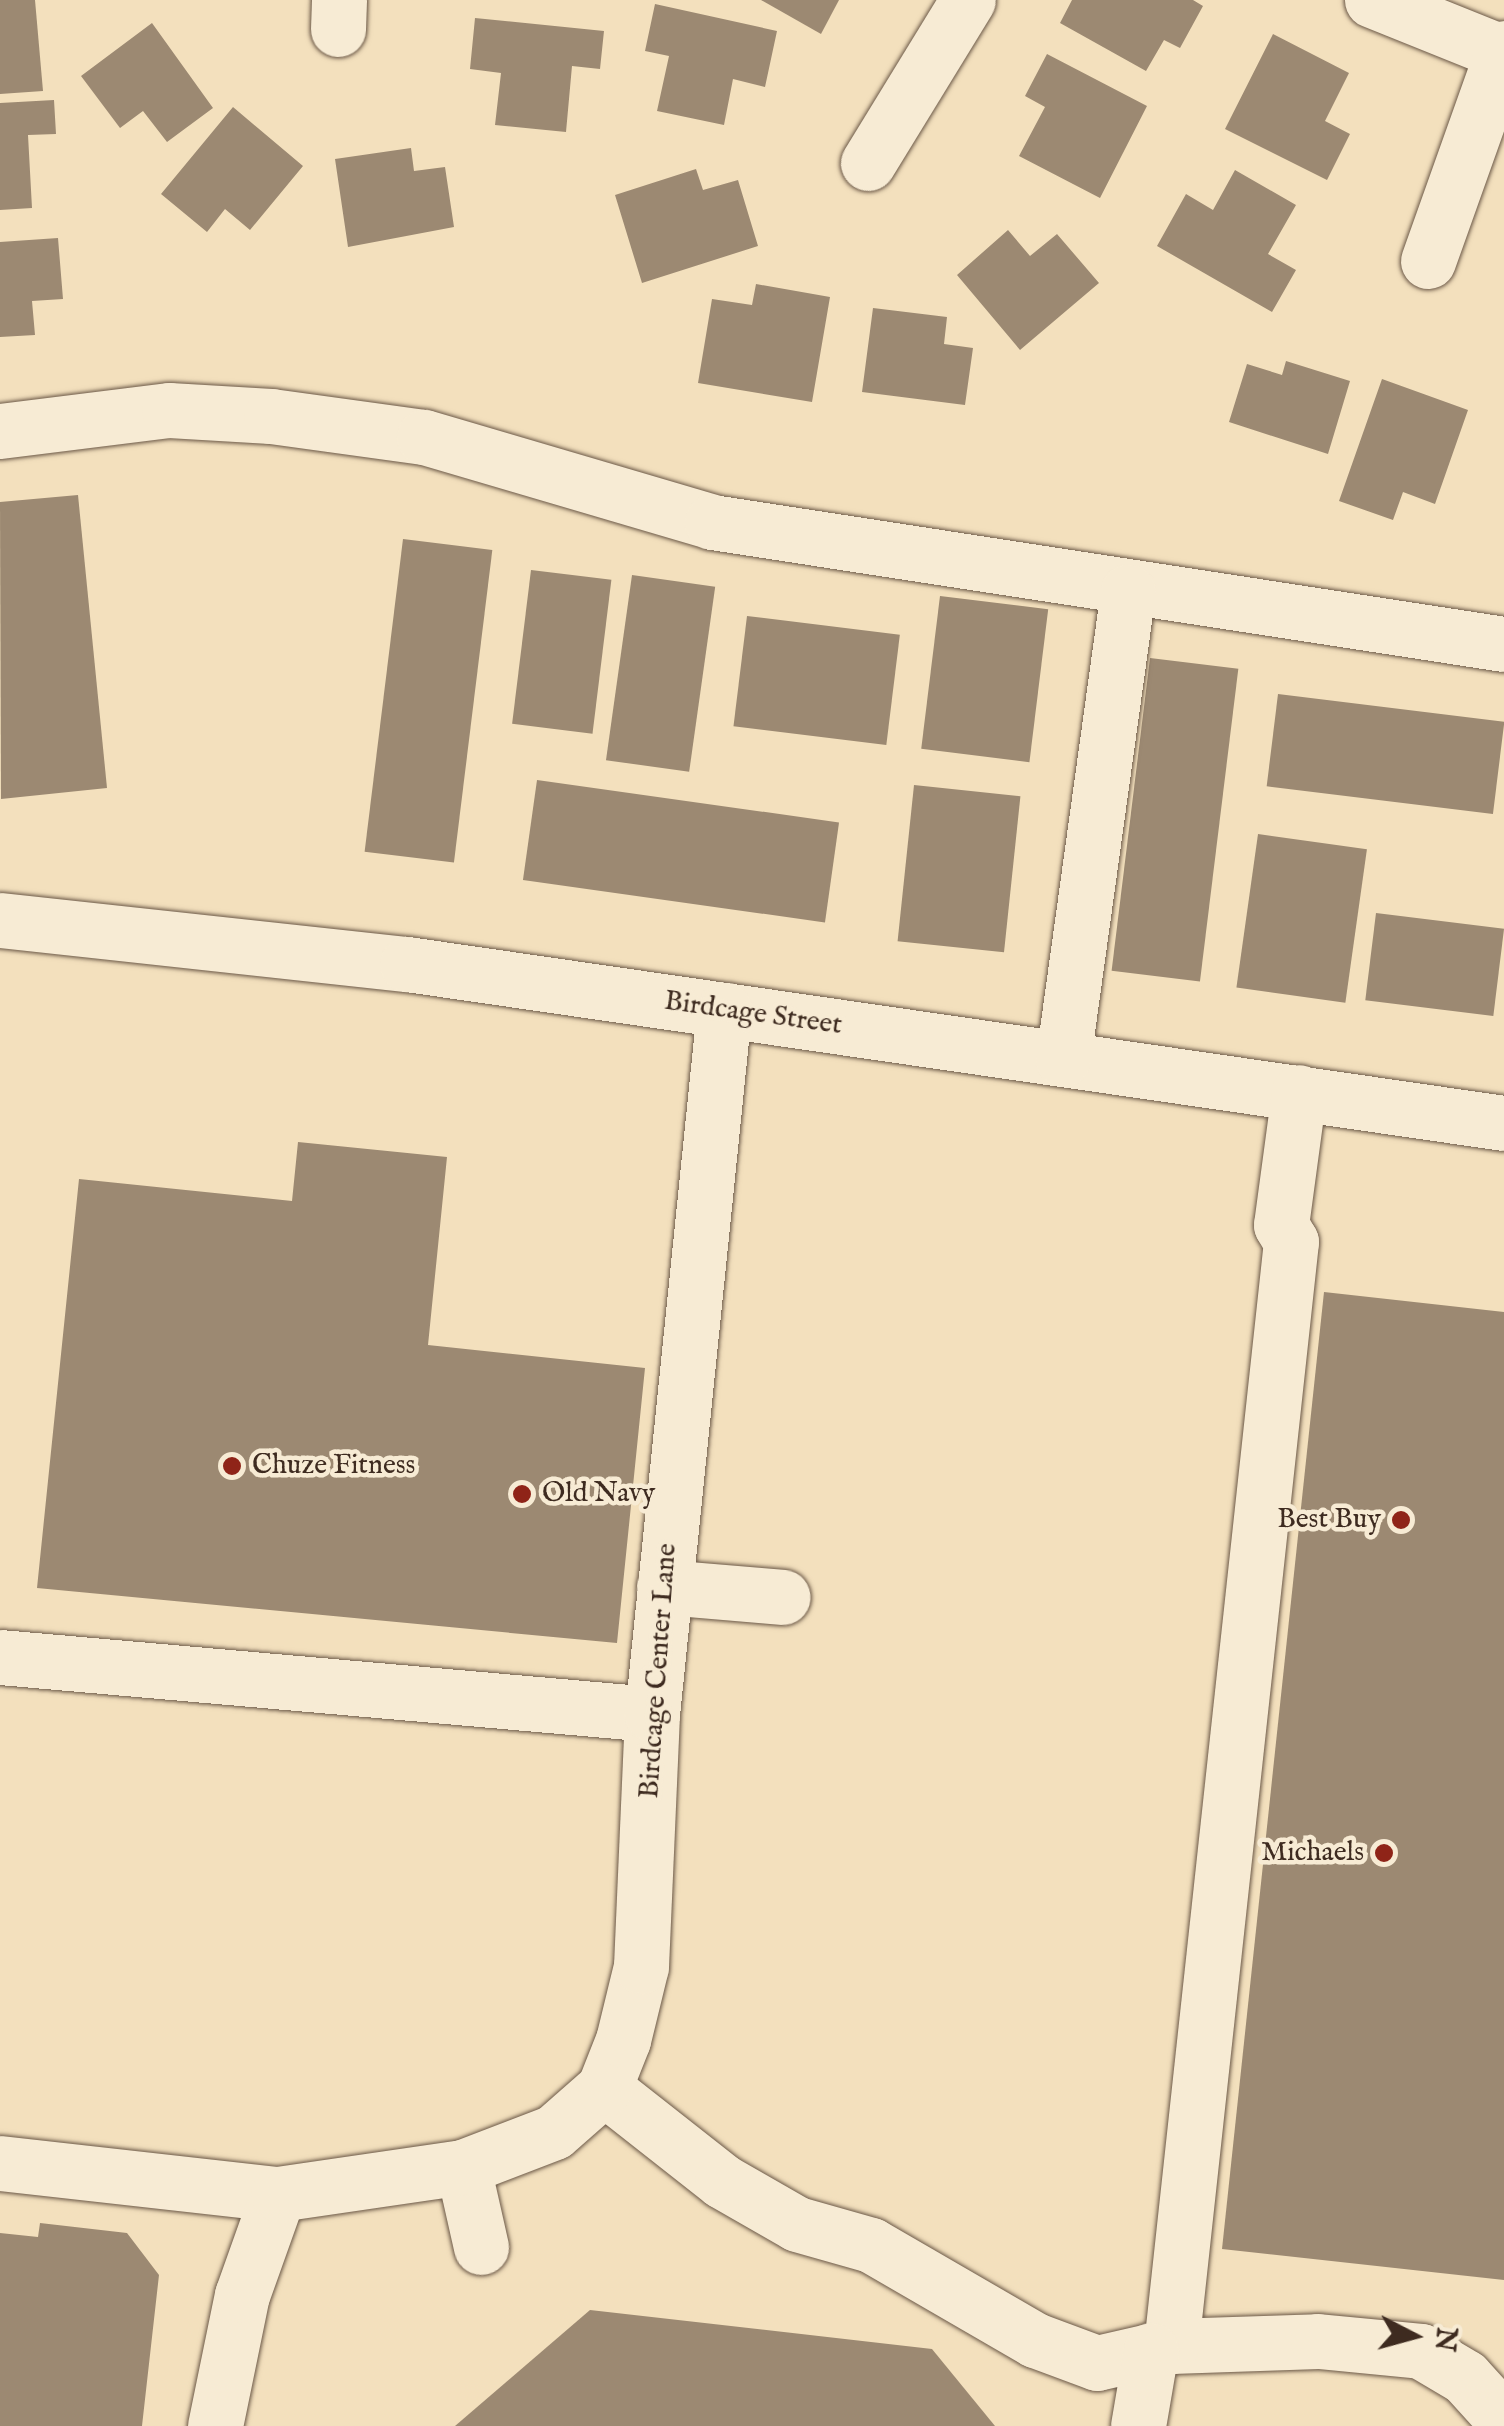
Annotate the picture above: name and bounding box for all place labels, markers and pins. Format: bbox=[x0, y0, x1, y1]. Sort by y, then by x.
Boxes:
place label: Chuze Fitness bbox=[252, 1449, 415, 1483]
marker: Chuze Fitness bbox=[221, 1455, 243, 1477]
place label: Old Navy bbox=[542, 1477, 655, 1511]
marker: Old Navy bbox=[511, 1483, 533, 1505]
place label: Best Buy bbox=[1277, 1503, 1381, 1537]
marker: Best Buy bbox=[1390, 1509, 1412, 1531]
place label: Michaels bbox=[1261, 1836, 1364, 1870]
marker: Michaels bbox=[1373, 1842, 1395, 1864]

